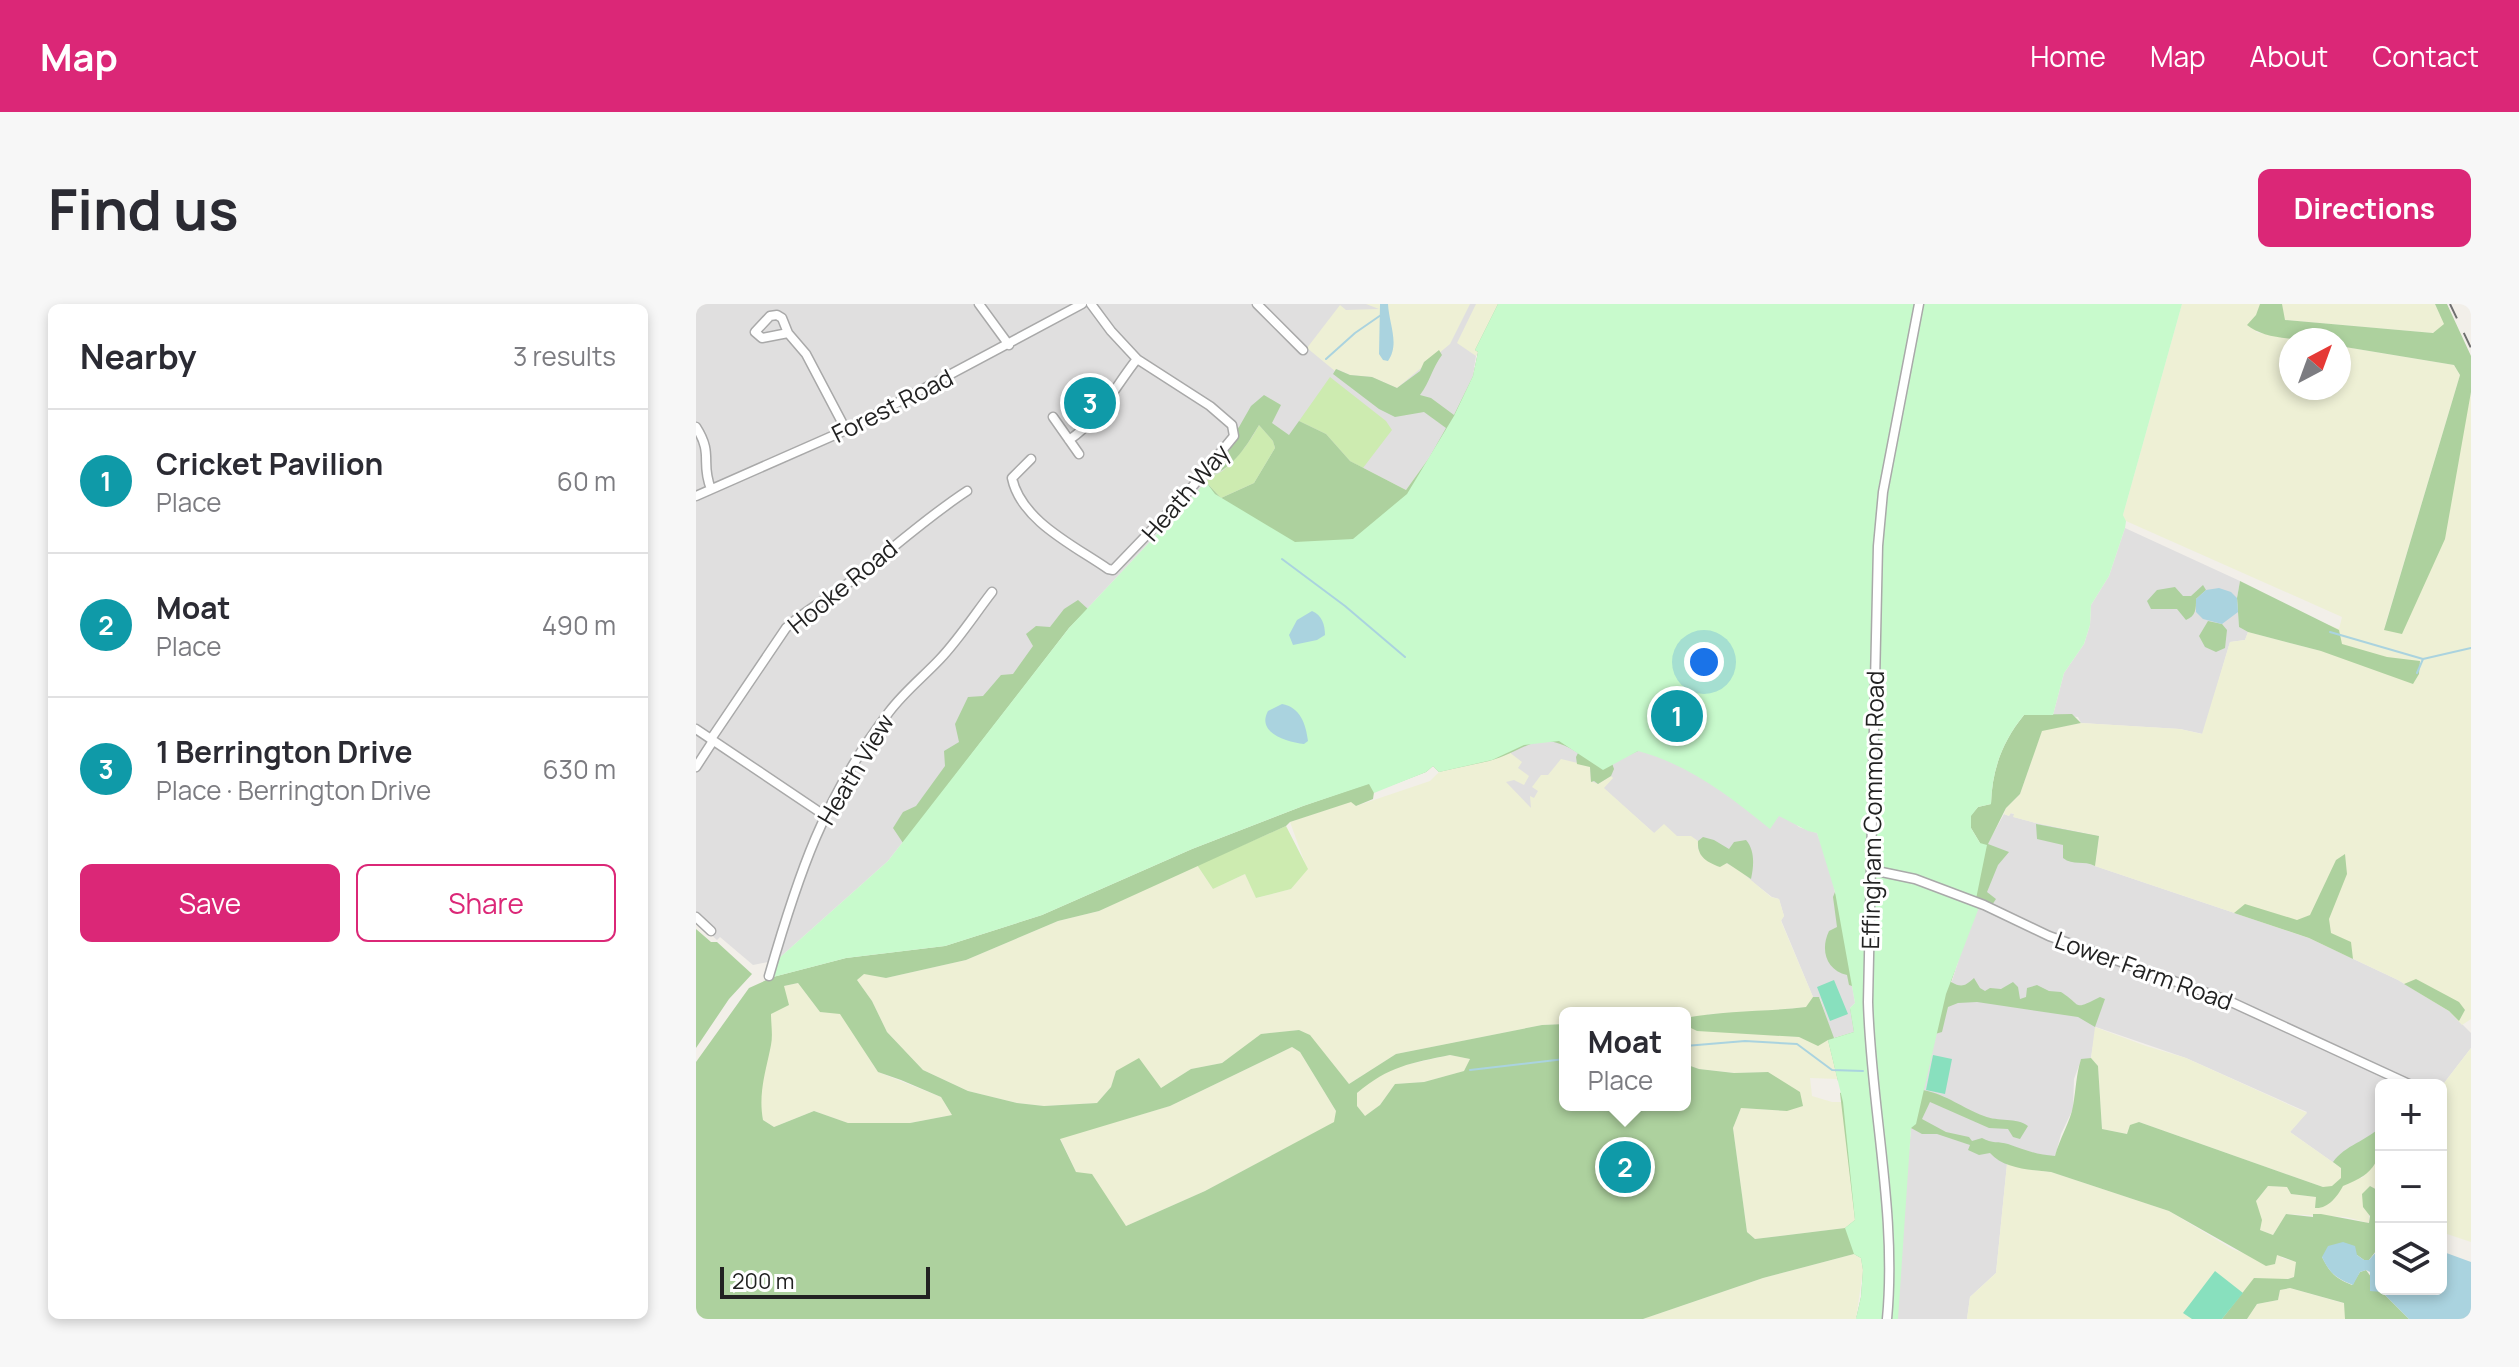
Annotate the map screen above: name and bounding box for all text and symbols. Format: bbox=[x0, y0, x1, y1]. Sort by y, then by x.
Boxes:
text: Map bbox=[40, 30, 118, 82]
text: Home bbox=[2030, 37, 2106, 75]
text: Map bbox=[2150, 37, 2206, 75]
text: About bbox=[2250, 37, 2328, 75]
text: Contact bbox=[2372, 37, 2479, 75]
button: Directions bbox=[2258, 169, 2471, 247]
text: Find us bbox=[48, 170, 239, 247]
north arrow bbox=[2279, 328, 2351, 400]
text: Nearby bbox=[80, 333, 196, 379]
text: 3 results bbox=[513, 338, 616, 374]
street label: Forest Road bbox=[826, 360, 958, 450]
pin: 3 bbox=[1064, 373, 1116, 433]
street label: Heath Way bbox=[1134, 436, 1237, 548]
text: Cricket Pavilion bbox=[156, 443, 383, 484]
text: 1 bbox=[100, 463, 112, 499]
text: 60 m bbox=[557, 463, 616, 499]
text: Place bbox=[156, 484, 221, 520]
street label: Hooke Road bbox=[780, 532, 904, 640]
text: Moat bbox=[156, 587, 230, 628]
text: 2 bbox=[98, 607, 114, 643]
text: 490 m bbox=[542, 607, 616, 643]
text: Place bbox=[156, 628, 221, 664]
your location bbox=[1684, 642, 1724, 682]
street label: Effingham Common Road bbox=[1853, 670, 1891, 950]
pin: 1 bbox=[1651, 686, 1703, 746]
street label: Heath View bbox=[809, 707, 901, 831]
text: 1 Berrington Drive bbox=[156, 731, 413, 772]
text: 3 bbox=[98, 751, 114, 787]
text: 630 m bbox=[542, 751, 616, 787]
text: Place · Berrington Drive bbox=[156, 772, 431, 808]
button: Save bbox=[80, 864, 340, 942]
button: Share bbox=[356, 864, 616, 942]
street label: Lower Farm Road bbox=[2050, 923, 2238, 1017]
popup bbox=[1559, 1007, 1691, 1111]
text: Moat bbox=[1588, 1021, 1662, 1062]
text: Place bbox=[1588, 1062, 1653, 1098]
map controls bbox=[2375, 1079, 2447, 1295]
button: + bbox=[2375, 1079, 2447, 1151]
pin: 2 bbox=[1599, 1137, 1651, 1197]
button: − bbox=[2375, 1151, 2447, 1223]
button: layers bbox=[2375, 1223, 2447, 1295]
scale bar bbox=[720, 1263, 930, 1299]
text: 200 m bbox=[732, 1266, 794, 1296]

